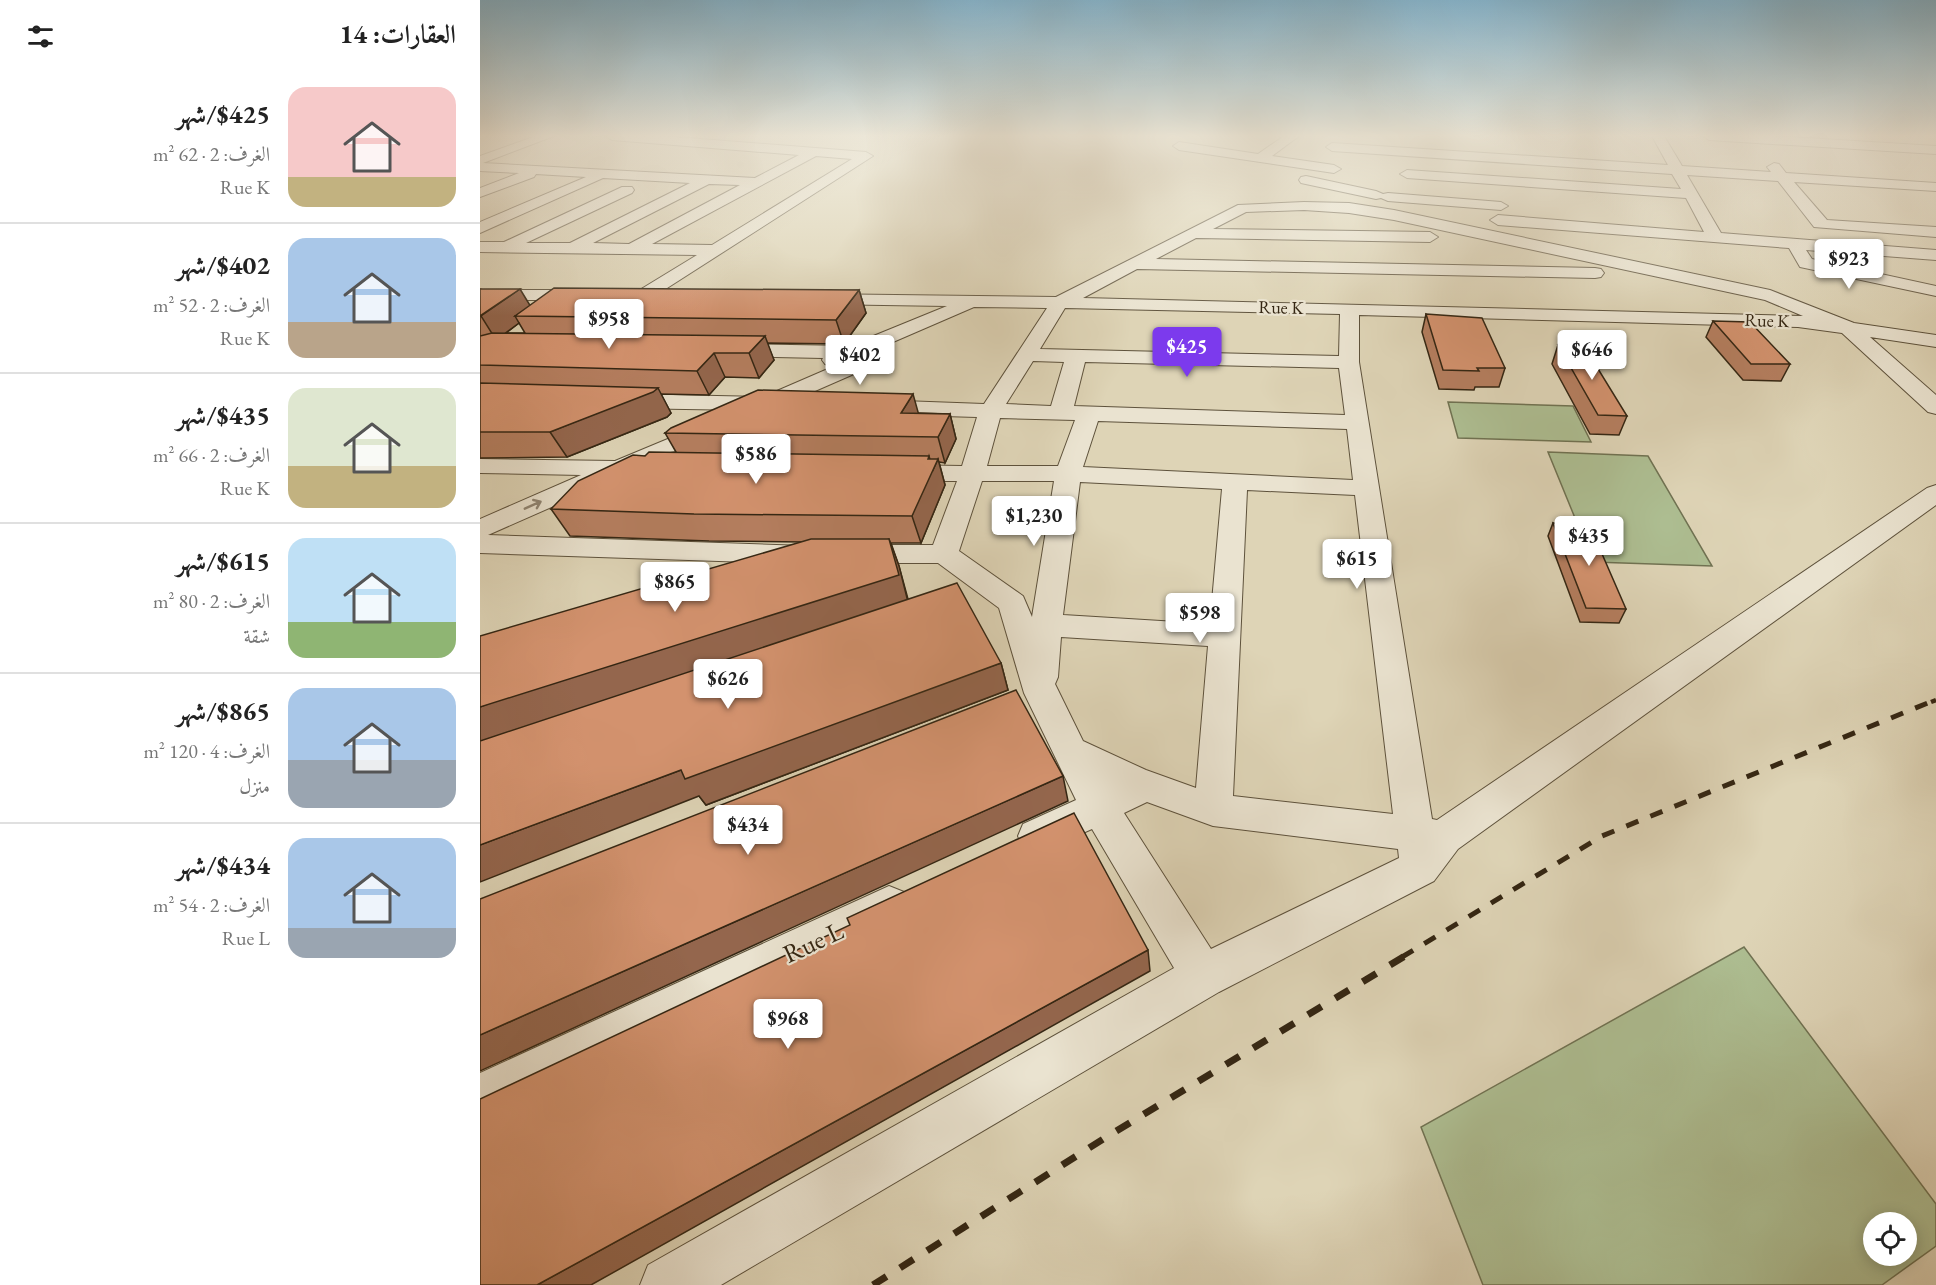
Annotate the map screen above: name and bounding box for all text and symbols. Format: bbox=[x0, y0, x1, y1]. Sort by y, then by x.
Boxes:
text: العقارات: 14 bbox=[339, 17, 456, 51]
icon: filters bbox=[24, 20, 57, 53]
text: $425/شهر bbox=[176, 97, 270, 131]
icon: home bbox=[336, 111, 408, 183]
text: الغرف: 2 · 62 m² bbox=[153, 141, 270, 167]
text: Rue K bbox=[220, 174, 270, 200]
pin: $923 bbox=[1813, 239, 1885, 290]
text: $923 bbox=[1829, 245, 1869, 271]
text: $402/شهر bbox=[176, 248, 270, 282]
icon: home bbox=[336, 262, 408, 334]
text: الغرف: 2 · 52 m² bbox=[153, 292, 270, 318]
street label: Rue K bbox=[1258, 295, 1305, 319]
pin: $958 bbox=[573, 299, 645, 350]
text: $958 bbox=[589, 305, 629, 331]
street label: Rue K bbox=[1744, 308, 1791, 332]
text: Rue K bbox=[220, 325, 270, 351]
pin: $425 bbox=[1151, 327, 1223, 378]
pin: $646 bbox=[1556, 330, 1628, 381]
text: $425 bbox=[1167, 333, 1207, 359]
pin: $402 bbox=[824, 335, 896, 386]
text: $646 bbox=[1572, 336, 1612, 362]
text: $402 bbox=[840, 341, 880, 367]
text: $435/شهر bbox=[176, 398, 270, 432]
icon: home bbox=[336, 412, 408, 484]
pin: $586 bbox=[720, 434, 792, 485]
text: $586 bbox=[736, 440, 776, 466]
text: الغرف: 2 · 66 m² bbox=[153, 442, 270, 468]
text: Rue K bbox=[220, 475, 270, 501]
pin: $1,230 bbox=[985, 496, 1083, 547]
one-way arrow bbox=[524, 499, 542, 510]
text: $1,230 bbox=[1006, 502, 1062, 528]
pin: $435 bbox=[1553, 516, 1625, 567]
text: $435 bbox=[1569, 522, 1609, 548]
pin: $615 bbox=[1321, 539, 1393, 590]
text: $615/شهر bbox=[176, 544, 270, 578]
text: $615 bbox=[1337, 545, 1377, 571]
icon: home bbox=[336, 562, 408, 634]
pin: $865 bbox=[639, 562, 711, 613]
text: $865 bbox=[655, 568, 695, 594]
text: الغرف: 2 · 80 m² bbox=[153, 588, 270, 614]
pin: $598 bbox=[1164, 593, 1236, 644]
text: $598 bbox=[1180, 599, 1220, 625]
text: شقة bbox=[244, 623, 270, 649]
pin: $626 bbox=[692, 659, 764, 710]
text: $626 bbox=[708, 665, 748, 691]
text: $865/شهر bbox=[176, 694, 270, 728]
icon: home bbox=[336, 712, 408, 784]
text: الغرف: 4 · 120 m² bbox=[143, 738, 270, 764]
text: منزل bbox=[239, 773, 270, 799]
pin: $434 bbox=[712, 805, 784, 856]
text: $434 bbox=[728, 811, 768, 837]
text: $434/شهر bbox=[176, 848, 270, 882]
icon: home bbox=[336, 862, 408, 934]
text: الغرف: 2 · 54 m² bbox=[153, 892, 270, 918]
street label: Rue L bbox=[777, 913, 849, 971]
text: Rue L bbox=[222, 925, 270, 951]
pin: $968 bbox=[752, 999, 824, 1050]
text: $968 bbox=[768, 1005, 808, 1031]
map controls bbox=[1863, 1212, 1917, 1266]
button: locate bbox=[1863, 1212, 1917, 1266]

